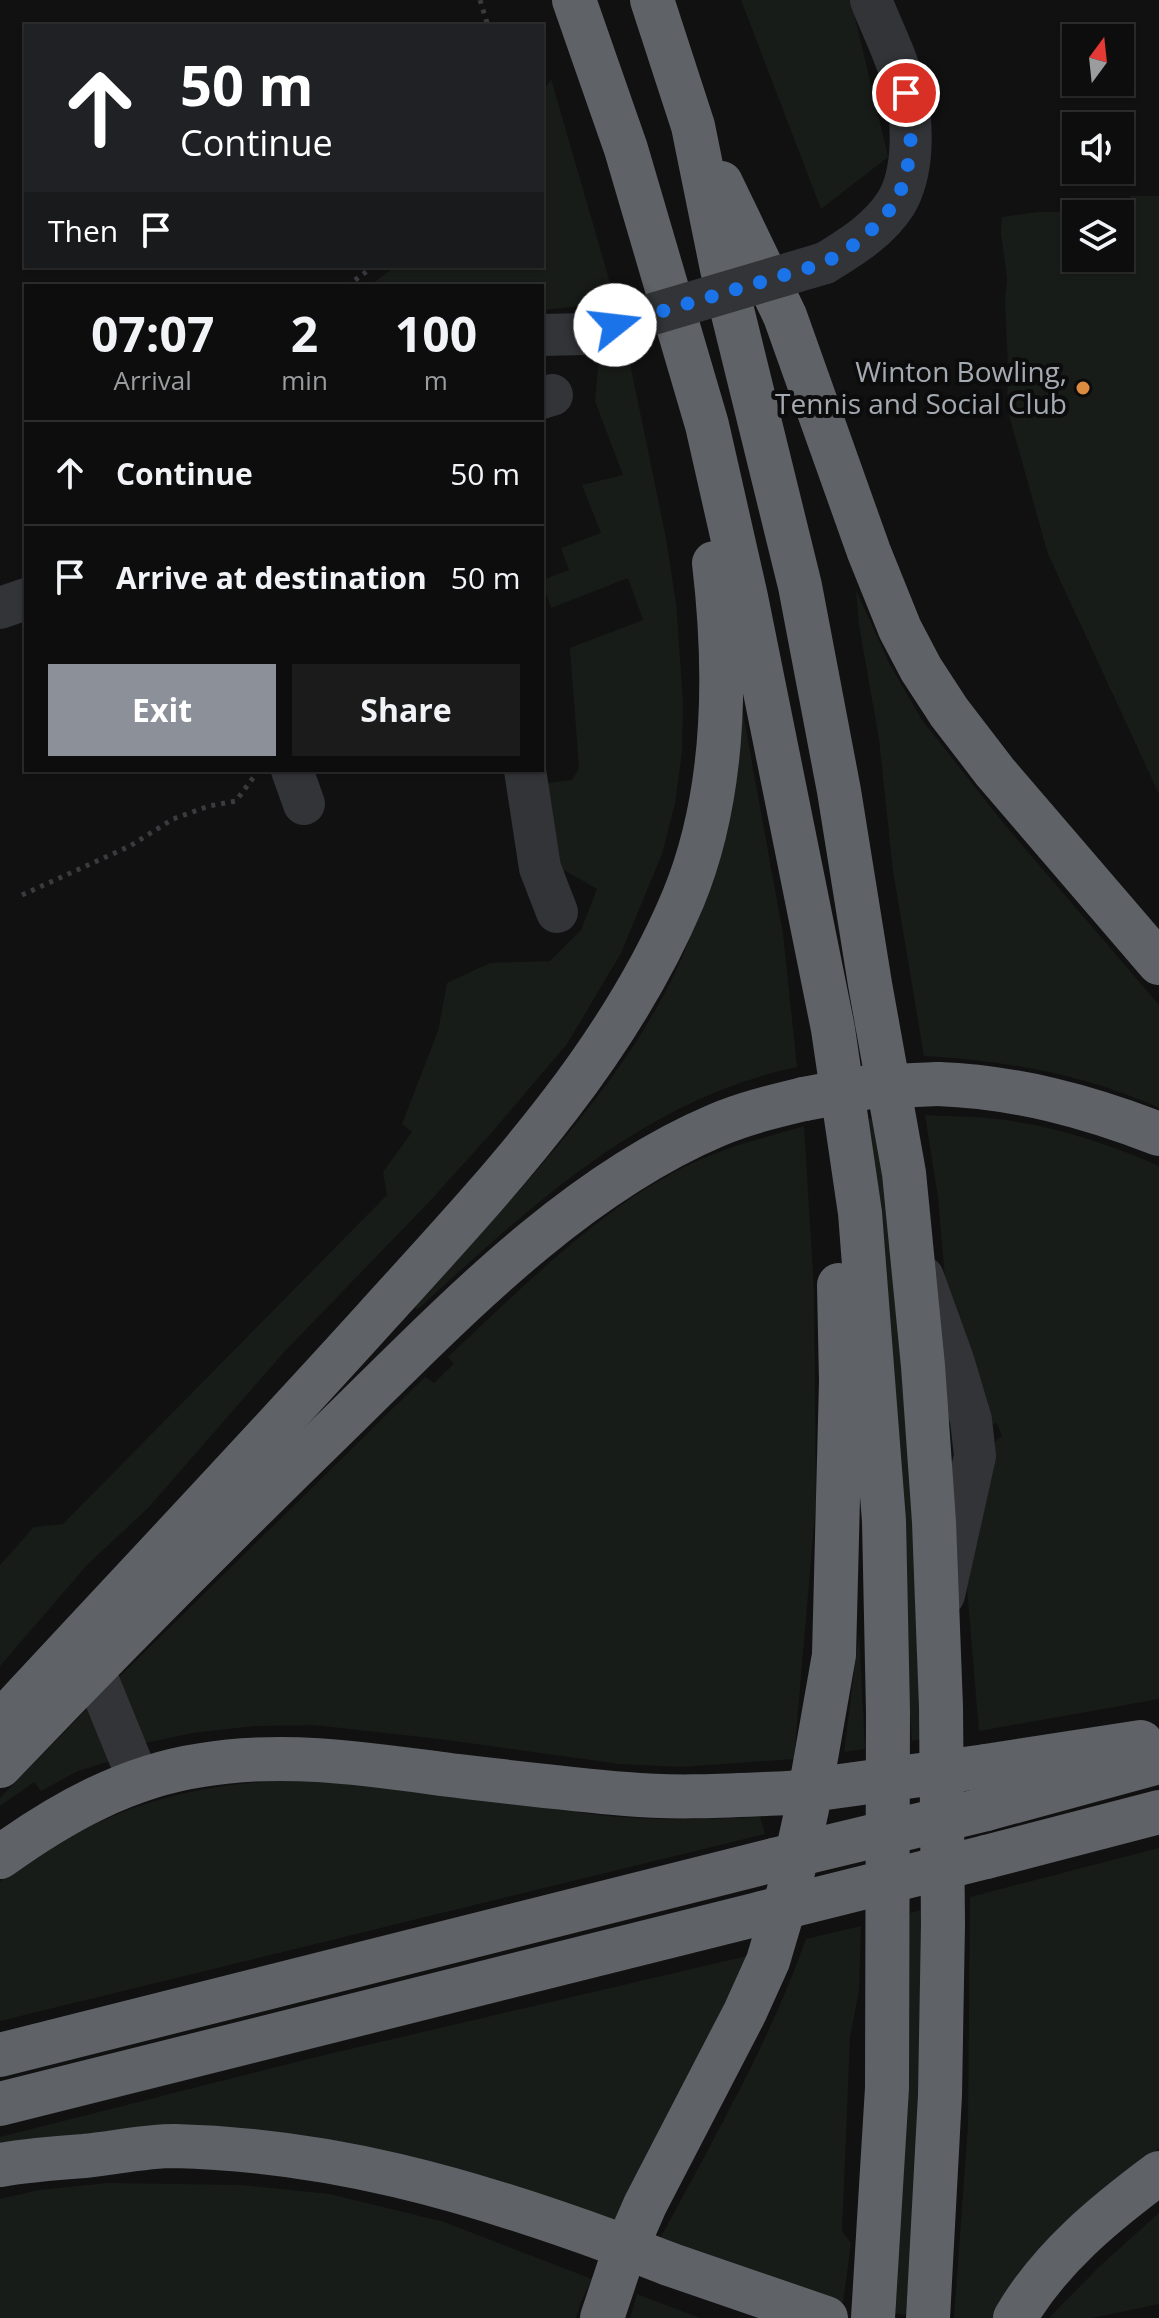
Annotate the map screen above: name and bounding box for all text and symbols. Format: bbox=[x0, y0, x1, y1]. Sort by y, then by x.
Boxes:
north arrow bbox=[1062, 24, 1134, 96]
map controls bbox=[1062, 24, 1134, 272]
text: 50 m bbox=[180, 46, 314, 122]
icon: ahead bbox=[48, 56, 152, 160]
pin bbox=[872, 59, 940, 127]
icon: arrive bbox=[884, 71, 928, 115]
button: sound bbox=[1062, 112, 1134, 184]
text: Continue bbox=[180, 118, 333, 167]
button: layers bbox=[1062, 200, 1134, 272]
icon: arrive bbox=[134, 208, 178, 252]
text: Then bbox=[48, 210, 118, 251]
position arrow bbox=[573, 283, 657, 367]
text: 07:07 bbox=[91, 301, 214, 366]
text: 2 bbox=[291, 301, 318, 366]
text: 100 bbox=[395, 301, 477, 366]
place label: Winton Bowling, Tennis and Social Club bbox=[775, 352, 1067, 422]
text: Arrival bbox=[113, 362, 192, 398]
text: min bbox=[281, 362, 328, 398]
text: m bbox=[424, 362, 448, 398]
marker: Winton Bowling, Tennis and Social Club bbox=[1074, 379, 1092, 397]
icon: ahead bbox=[48, 451, 92, 495]
text: Continue bbox=[116, 453, 253, 494]
text: 50 m bbox=[450, 453, 520, 494]
icon: arrive bbox=[48, 555, 92, 599]
text: Arrive at destination bbox=[116, 557, 427, 598]
text: 50 m bbox=[451, 557, 521, 598]
button: Exit bbox=[48, 664, 276, 756]
button: Share bbox=[292, 664, 520, 756]

